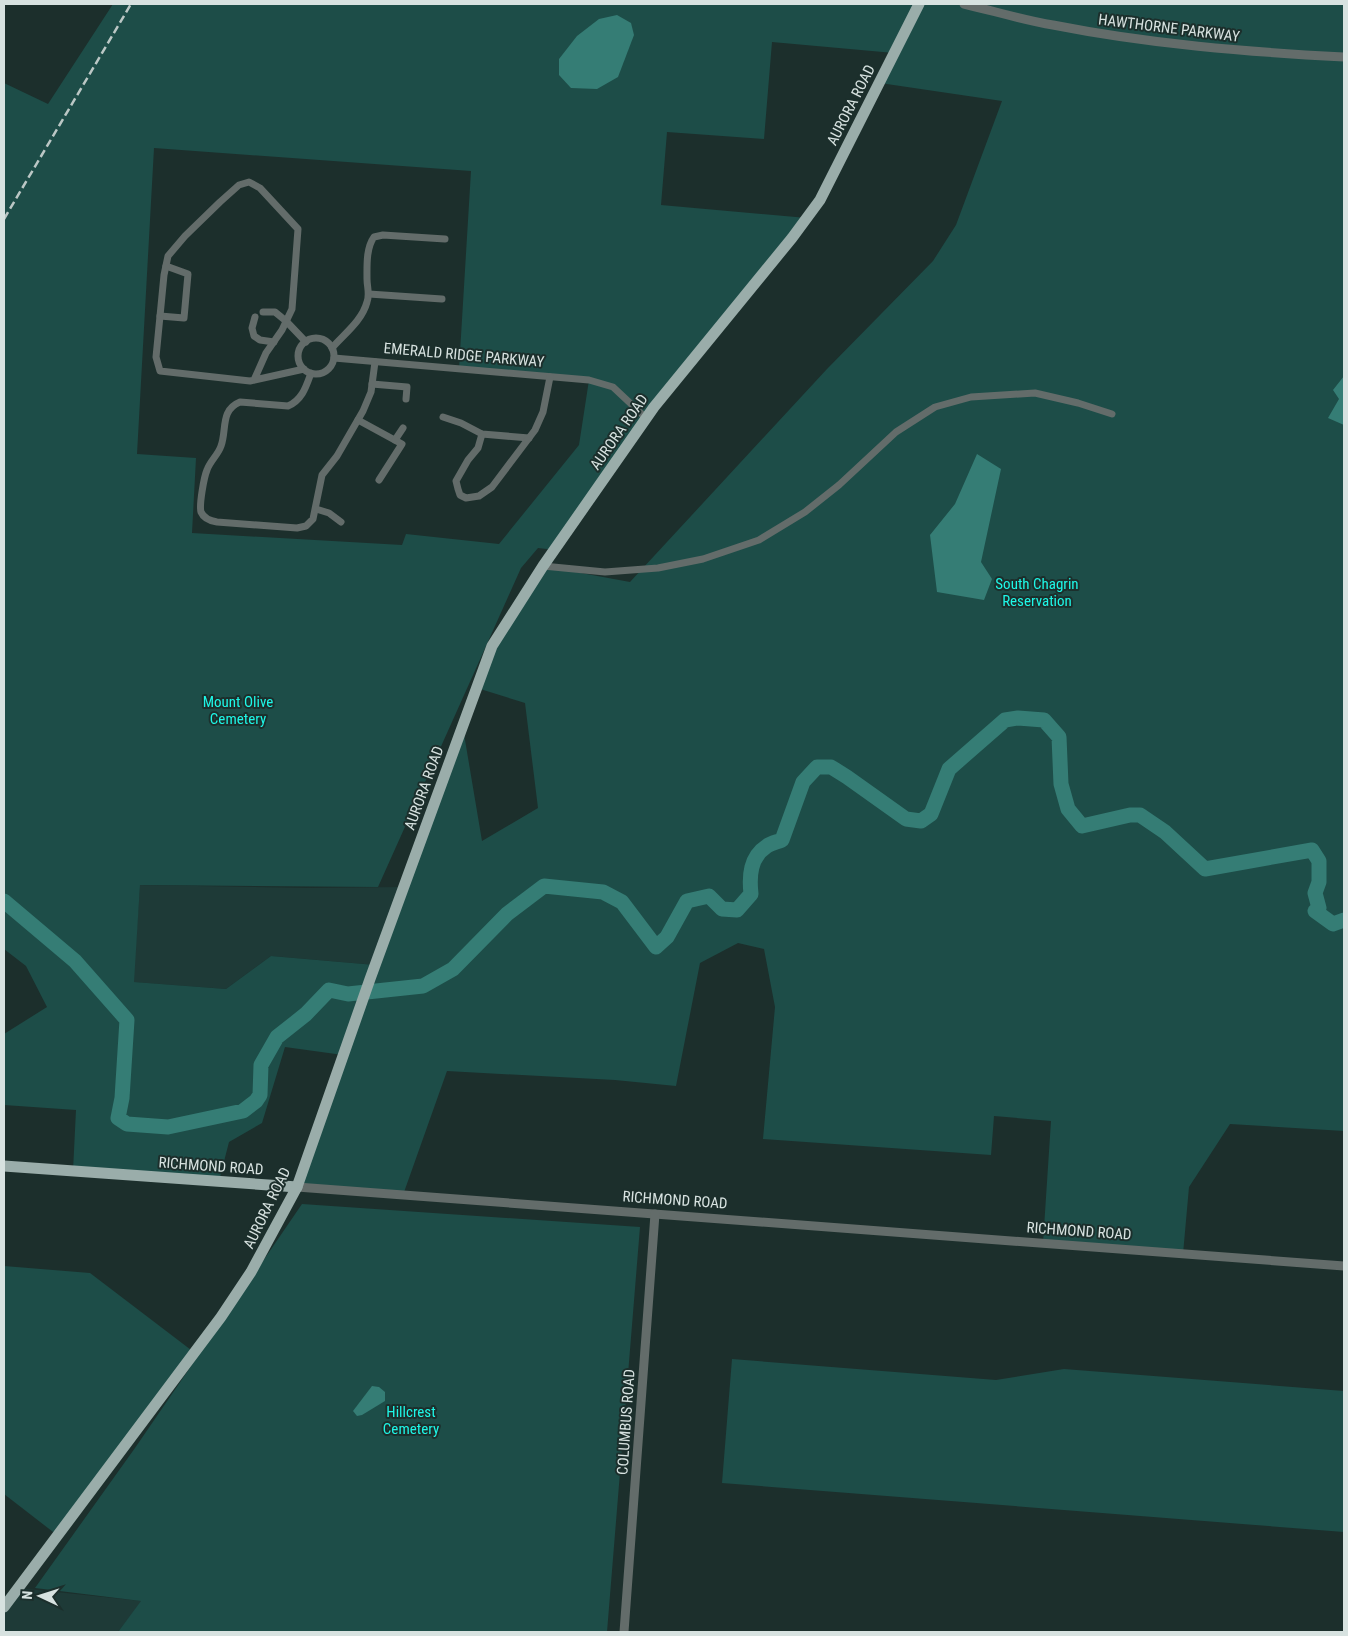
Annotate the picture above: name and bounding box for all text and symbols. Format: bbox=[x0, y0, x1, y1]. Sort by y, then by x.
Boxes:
street label: HAWTHORNE PARKWAY bbox=[1097, 10, 1241, 46]
street label: AURORA ROAD bbox=[823, 62, 879, 148]
street label: EMERALD RIDGE PARKWAY bbox=[383, 339, 545, 371]
street label: AURORA ROAD bbox=[586, 391, 652, 473]
park label: South Chagrin Reservation bbox=[995, 575, 1079, 610]
park label: Mount Olive Cemetery bbox=[203, 693, 273, 728]
street label: AURORA ROAD bbox=[400, 744, 448, 832]
street label: RICHMOND ROAD bbox=[158, 1153, 264, 1179]
street label: AURORA ROAD bbox=[240, 1165, 294, 1251]
street label: RICHMOND ROAD bbox=[622, 1187, 728, 1213]
street label: RICHMOND ROAD bbox=[1026, 1218, 1132, 1244]
street label: COLUMBUS ROAD bbox=[613, 1369, 639, 1475]
park label: Hillcrest Cemetery bbox=[383, 1403, 439, 1438]
north arrow bbox=[15, 1571, 65, 1621]
text: N bbox=[19, 1590, 35, 1600]

